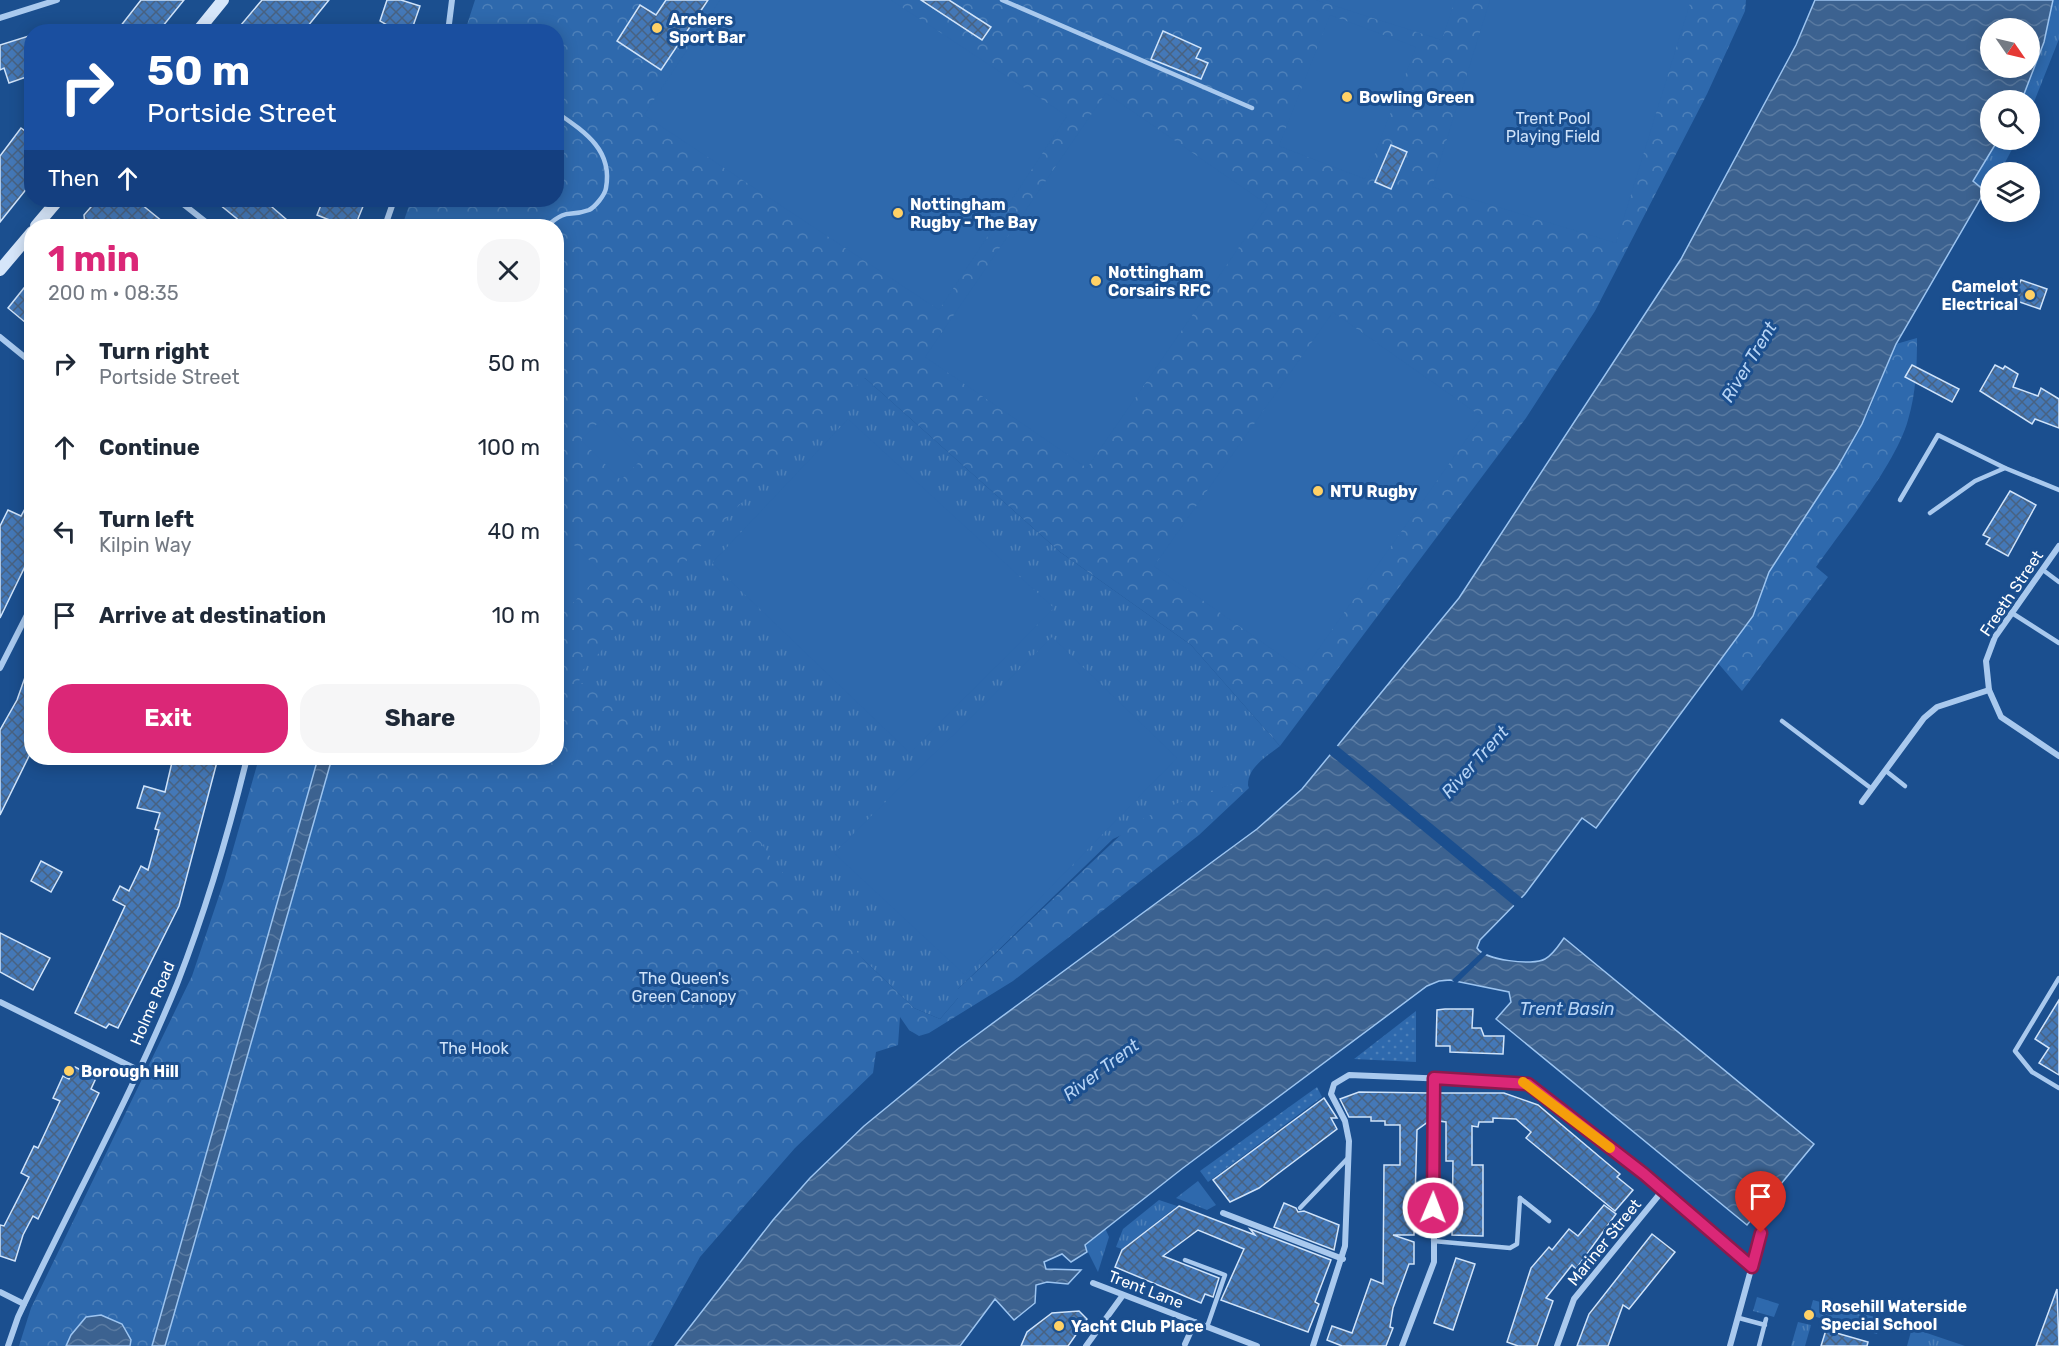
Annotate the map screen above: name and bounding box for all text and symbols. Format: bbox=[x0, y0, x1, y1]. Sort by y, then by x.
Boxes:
place label: Archers Sport Bar bbox=[669, 10, 746, 47]
north arrow bbox=[1980, 18, 2040, 78]
map controls bbox=[1980, 18, 2040, 222]
marker: Archers Sport Bar bbox=[650, 21, 664, 35]
text: 50 m bbox=[147, 46, 250, 96]
icon: right bbox=[48, 48, 126, 126]
place label: Bowling Green bbox=[1359, 88, 1474, 107]
marker: Bowling Green bbox=[1340, 90, 1354, 104]
button: search bbox=[1980, 90, 2040, 150]
text: Portside Street bbox=[147, 97, 337, 129]
park label: Trent Pool Playing Field bbox=[1506, 109, 1600, 146]
icon: ahead bbox=[111, 162, 144, 195]
button: layers bbox=[1980, 162, 2040, 222]
text: Then bbox=[48, 165, 99, 192]
place label: Nottingham Rugby - The Bay bbox=[910, 195, 1038, 232]
marker: Nottingham Rugby - The Bay bbox=[891, 206, 905, 220]
text: 1 min bbox=[48, 237, 140, 280]
button: close bbox=[477, 239, 540, 302]
place label: Nottingham Corsairs RFC bbox=[1108, 263, 1211, 300]
marker: Nottingham Corsairs RFC bbox=[1089, 274, 1103, 288]
place label: Camelot Electrical bbox=[1941, 277, 2019, 314]
text: 200 m · 08:35 bbox=[48, 281, 179, 305]
marker: Camelot Electrical bbox=[2023, 288, 2037, 302]
water label: River Trent bbox=[1716, 317, 1782, 406]
text: Turn right bbox=[99, 338, 209, 365]
icon: right bbox=[48, 347, 81, 380]
text: 50 m bbox=[488, 350, 540, 377]
text: Portside Street bbox=[99, 365, 239, 389]
icon: ahead bbox=[48, 431, 81, 464]
text: Continue bbox=[99, 434, 200, 461]
text: 100 m bbox=[478, 434, 540, 461]
place label: NTU Rugby bbox=[1330, 482, 1418, 501]
marker: NTU Rugby bbox=[1311, 484, 1325, 498]
text: Turn left bbox=[99, 506, 194, 533]
icon: left bbox=[48, 515, 81, 548]
text: 40 m bbox=[487, 518, 540, 545]
text: Kilpin Way bbox=[99, 533, 192, 557]
street label: Freeth Street bbox=[1976, 547, 2047, 640]
icon: arrive bbox=[48, 599, 81, 632]
text: Arrive at destination bbox=[99, 602, 326, 629]
text: 10 m bbox=[492, 602, 540, 629]
button: Exit bbox=[48, 684, 288, 753]
button: Share bbox=[300, 684, 540, 753]
water label: River Trent bbox=[1437, 720, 1514, 803]
street label: Holme Road bbox=[126, 958, 179, 1048]
park label: The Queen's Green Canopy bbox=[632, 969, 737, 1006]
water label: Trent Basin bbox=[1519, 998, 1615, 1020]
water label: River Trent bbox=[1058, 1033, 1144, 1106]
park label: The Hook bbox=[439, 1039, 510, 1058]
place label: Borough Hill bbox=[81, 1062, 179, 1081]
marker: Borough Hill bbox=[62, 1064, 76, 1078]
pin bbox=[1735, 1171, 1786, 1233]
position arrow bbox=[1401, 1176, 1465, 1240]
icon: arrive bbox=[1744, 1180, 1777, 1213]
street label: Mariner Street bbox=[1564, 1195, 1645, 1290]
street label: Trent Lane bbox=[1105, 1266, 1186, 1313]
place label: Rosehill Waterside Special School bbox=[1821, 1297, 1967, 1334]
marker: Rosehill Waterside Special School bbox=[1802, 1308, 1816, 1322]
place label: Yacht Club Place bbox=[1071, 1317, 1204, 1336]
marker: Yacht Club Place bbox=[1052, 1319, 1066, 1333]

